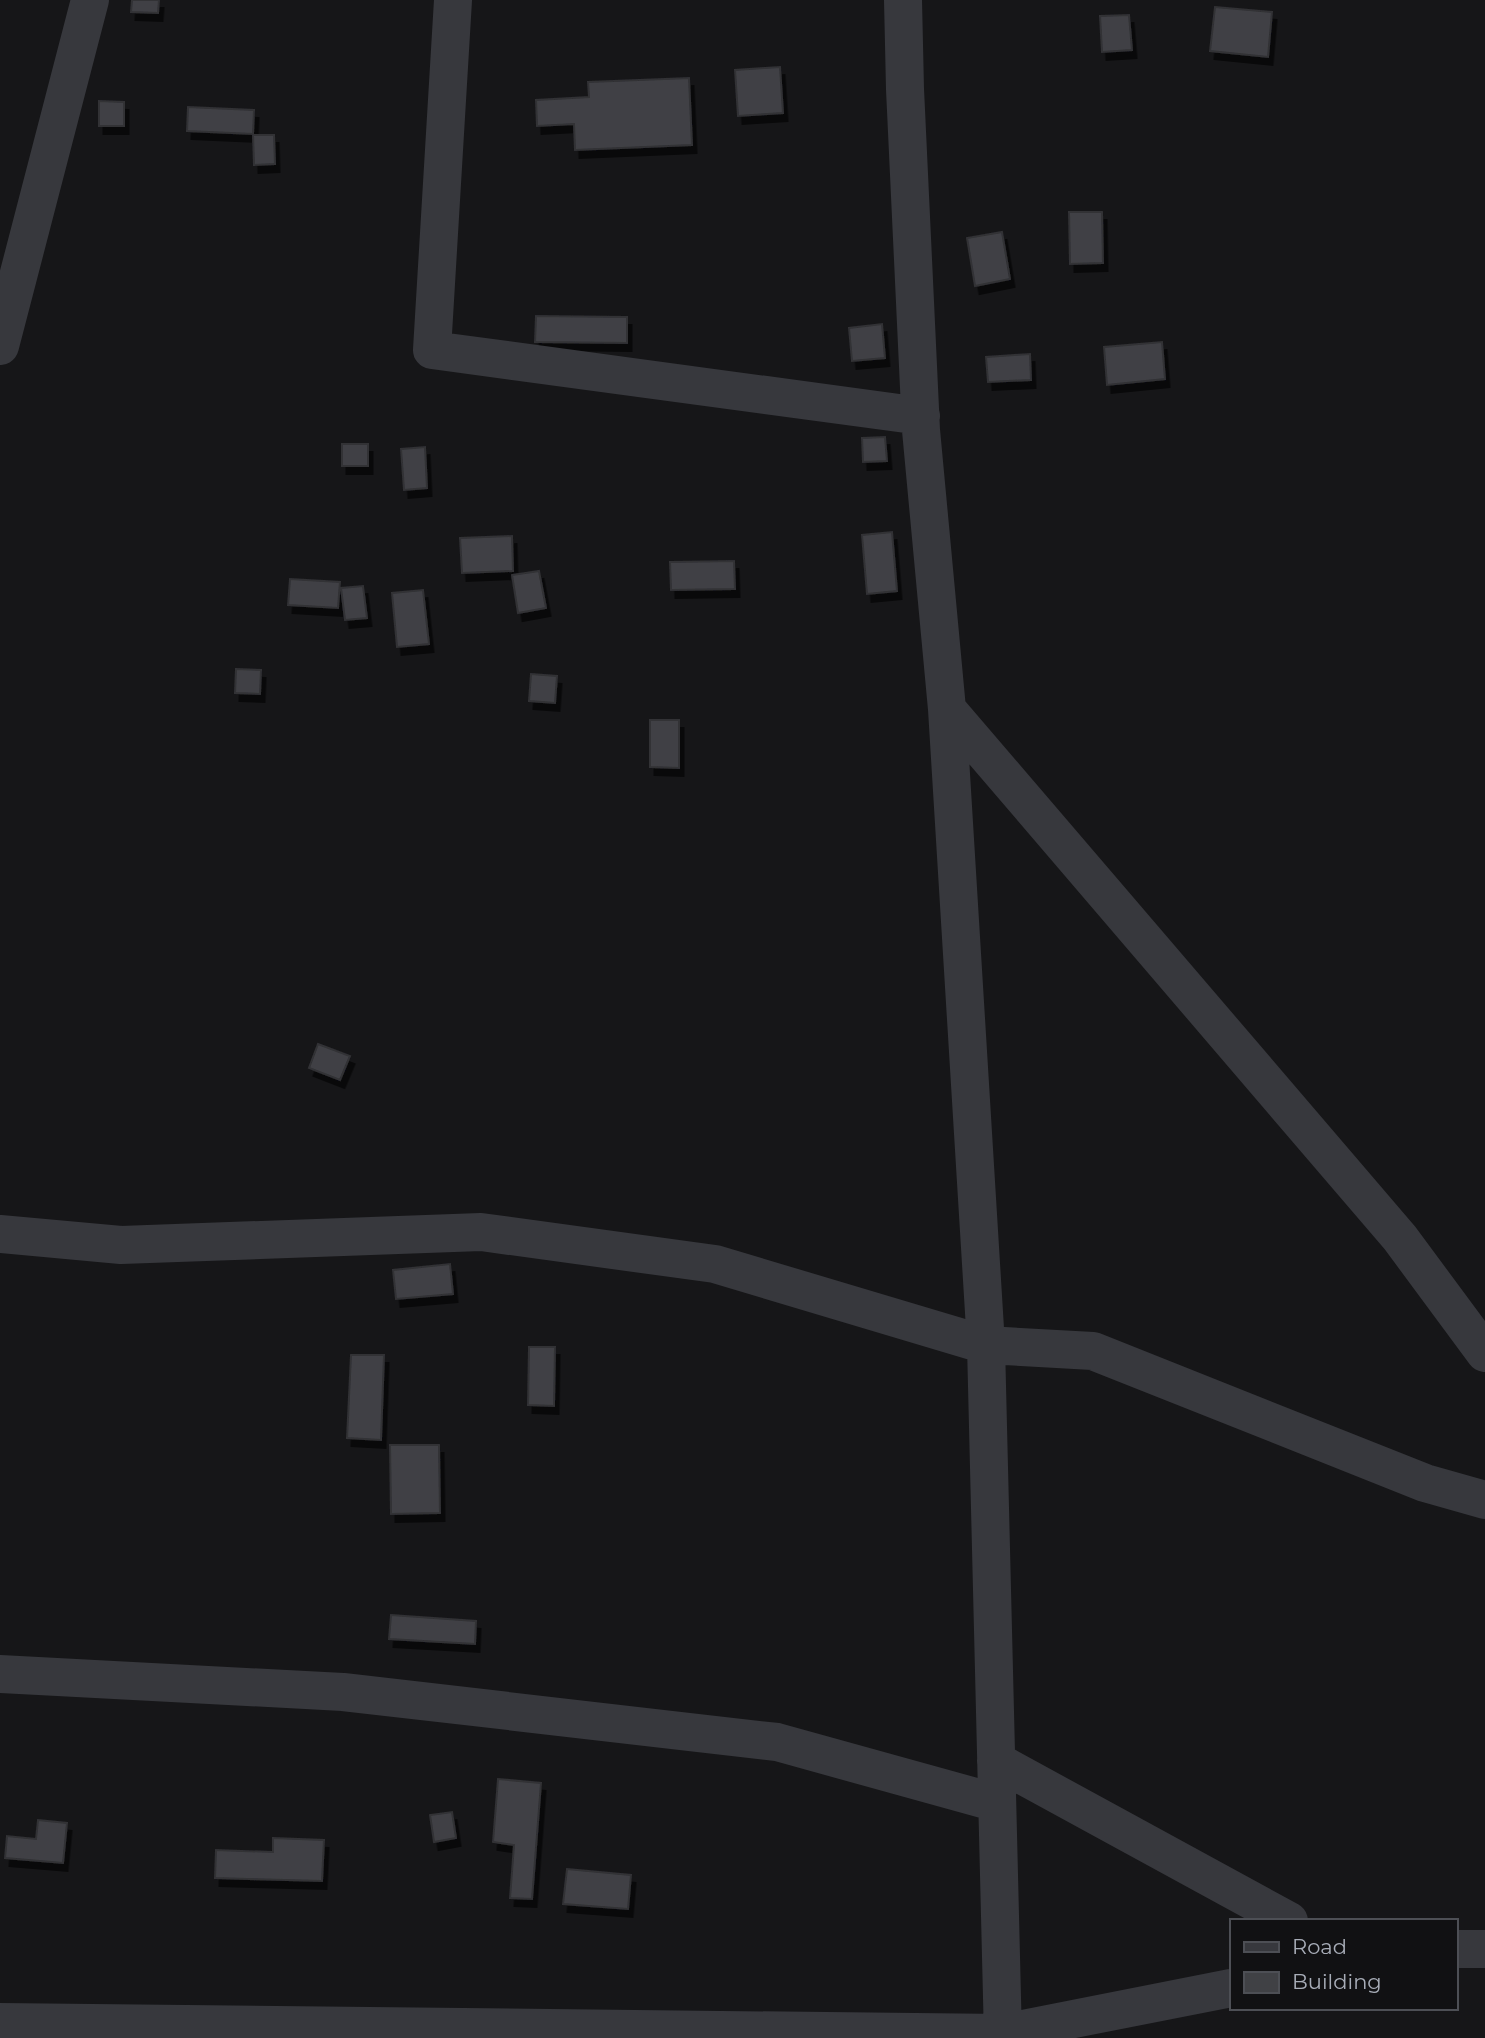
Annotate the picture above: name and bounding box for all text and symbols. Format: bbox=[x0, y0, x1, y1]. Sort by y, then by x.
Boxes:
legend bbox=[1230, 1919, 1457, 2010]
text: Road bbox=[1292, 1934, 1347, 1959]
text: Building bbox=[1292, 1969, 1382, 1994]

